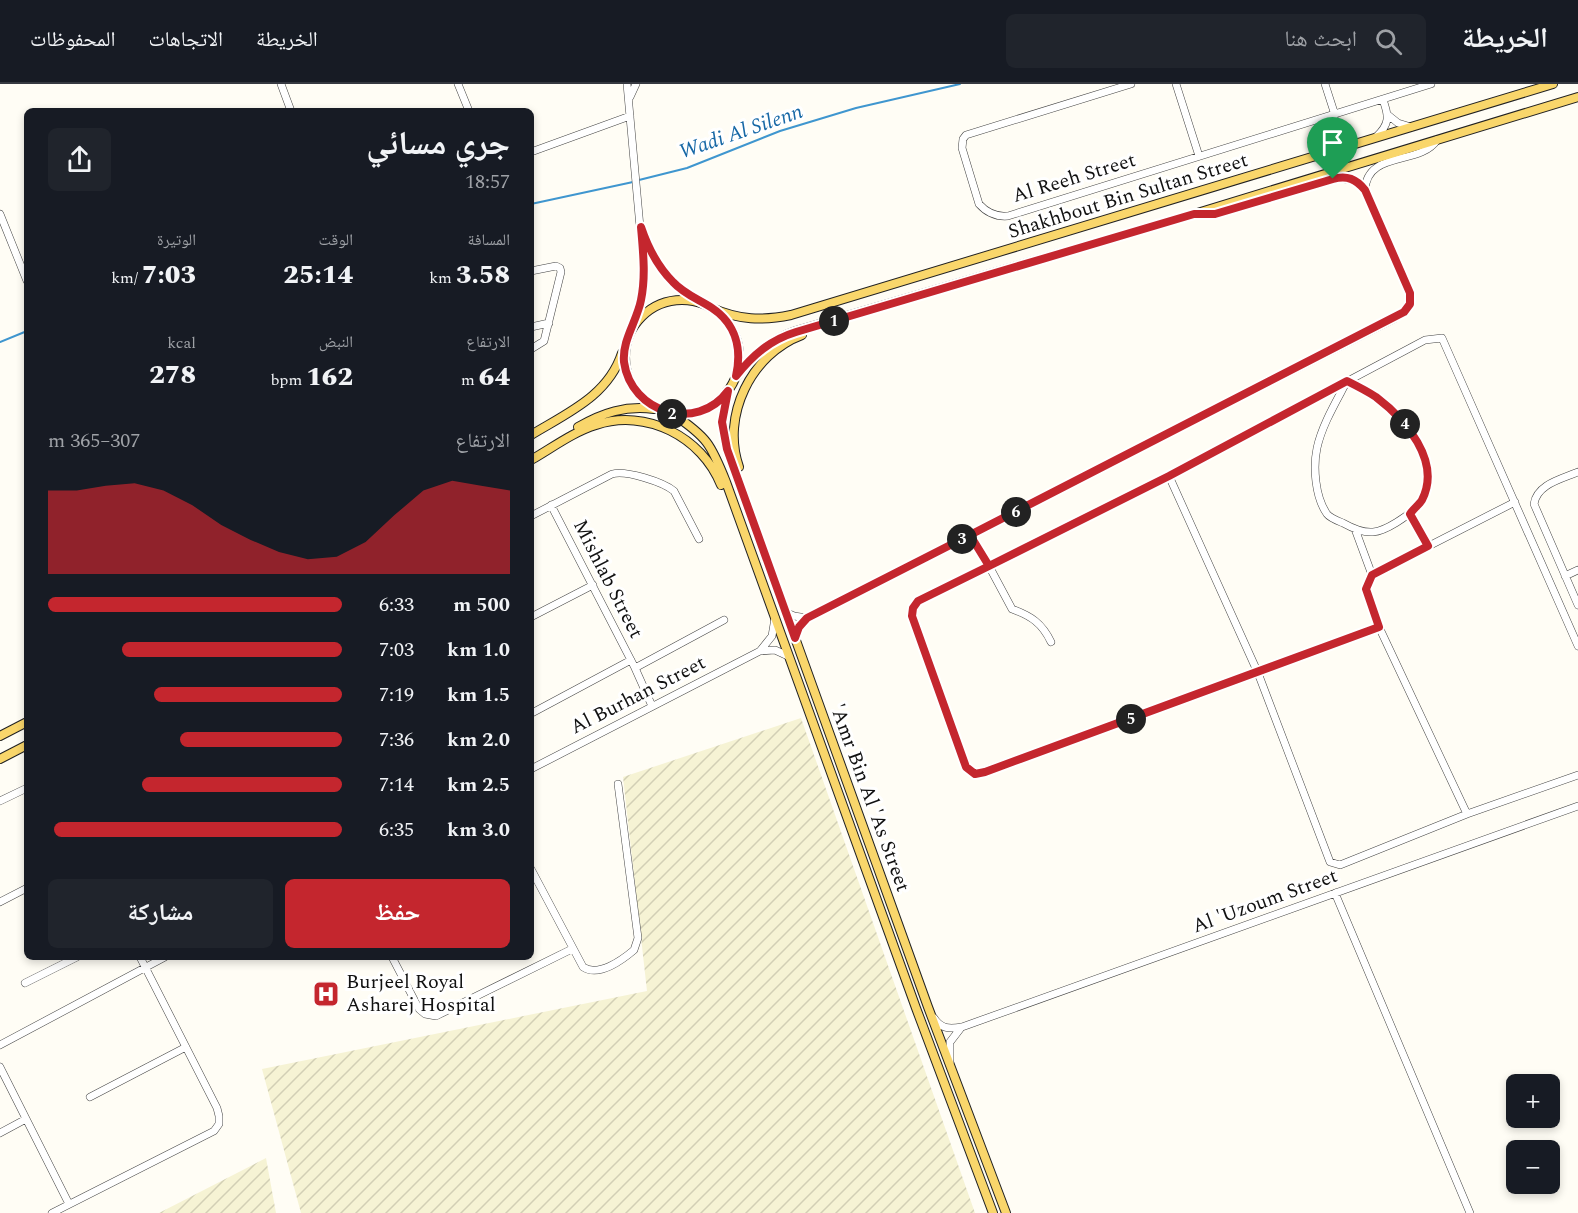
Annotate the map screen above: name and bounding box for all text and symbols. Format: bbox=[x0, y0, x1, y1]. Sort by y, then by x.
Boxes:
search box bbox=[1006, 14, 1426, 68]
text: الخريطة bbox=[1462, 17, 1548, 60]
text: ابحث هنا bbox=[1285, 23, 1357, 56]
text: المحفوظات bbox=[30, 24, 115, 56]
text: الاتجاهات bbox=[148, 24, 223, 56]
text: الخريطة bbox=[256, 24, 318, 56]
icon: search bbox=[1372, 25, 1405, 58]
water label: Wadi Al Silenn bbox=[675, 96, 807, 168]
pin bbox=[1307, 117, 1358, 179]
text: جري مسائي bbox=[366, 119, 510, 169]
icon: arrive bbox=[1316, 126, 1349, 159]
button: share bbox=[48, 128, 111, 191]
street label: Shakhbout Bin Sultan Street bbox=[1004, 145, 1252, 247]
street label: Al Reeh Street bbox=[1009, 145, 1139, 211]
text: 18:57 bbox=[465, 167, 510, 197]
text: الوتيرة bbox=[157, 228, 196, 252]
text: الوقت bbox=[319, 228, 353, 252]
text: المسافة bbox=[468, 228, 510, 252]
text: 7:03 bbox=[142, 255, 196, 295]
text: 25:14 bbox=[283, 255, 353, 295]
text: 3.58 bbox=[456, 255, 510, 295]
text: /km bbox=[111, 266, 142, 290]
text: km bbox=[429, 266, 456, 290]
pin: 1 bbox=[819, 306, 849, 336]
text: 1 bbox=[830, 309, 838, 333]
text: النبض bbox=[319, 330, 353, 354]
text: الارتفاع bbox=[466, 330, 510, 354]
text: kcal bbox=[167, 331, 196, 355]
text: 278 bbox=[149, 355, 196, 395]
text: 162 bbox=[306, 357, 353, 397]
text: 64 bbox=[479, 357, 510, 397]
text: bpm bbox=[270, 368, 306, 392]
text: m bbox=[461, 368, 479, 392]
pin: 2 bbox=[657, 399, 687, 429]
text: 2 bbox=[668, 402, 676, 426]
pin: 4 bbox=[1390, 409, 1420, 439]
text: 4 bbox=[1401, 412, 1409, 436]
text: 307–365 m bbox=[48, 426, 140, 456]
text: الارتفاع bbox=[455, 426, 510, 456]
pin: 6 bbox=[1001, 497, 1031, 527]
text: 6 bbox=[1012, 500, 1020, 524]
street label: Mishlab Street bbox=[565, 514, 651, 644]
pin: 3 bbox=[947, 524, 977, 554]
text: 3 bbox=[958, 527, 966, 551]
text: 6:33 bbox=[379, 590, 414, 620]
text: 500 m bbox=[453, 590, 510, 620]
text: 7:03 bbox=[379, 635, 414, 665]
text: 1.0 km bbox=[447, 635, 510, 665]
street label: Al Burhan Street bbox=[565, 648, 711, 742]
text: 7:19 bbox=[379, 680, 414, 710]
text: 1.5 km bbox=[447, 680, 510, 710]
street label: 'Amr Bin Al 'As Street bbox=[822, 700, 918, 896]
pin: 5 bbox=[1116, 704, 1146, 734]
text: 5 bbox=[1127, 707, 1135, 731]
text: 7:36 bbox=[379, 725, 414, 755]
text: 2.0 km bbox=[447, 725, 510, 755]
text: 7:14 bbox=[379, 770, 414, 800]
text: 2.5 km bbox=[447, 770, 510, 800]
text: 6:35 bbox=[379, 815, 414, 845]
text: 3.0 km bbox=[447, 815, 510, 845]
street label: Al 'Uzoum Street bbox=[1188, 861, 1342, 941]
button: مشاركة bbox=[48, 879, 273, 948]
button: حفظ bbox=[285, 879, 510, 948]
place label: Burjeel Royal Asharej Hospital bbox=[346, 967, 496, 1020]
hospital icon: Burjeel Royal Asharej Hospital bbox=[311, 979, 341, 1009]
map controls bbox=[1506, 1074, 1560, 1194]
button: + bbox=[1506, 1074, 1560, 1128]
button: − bbox=[1506, 1140, 1560, 1194]

